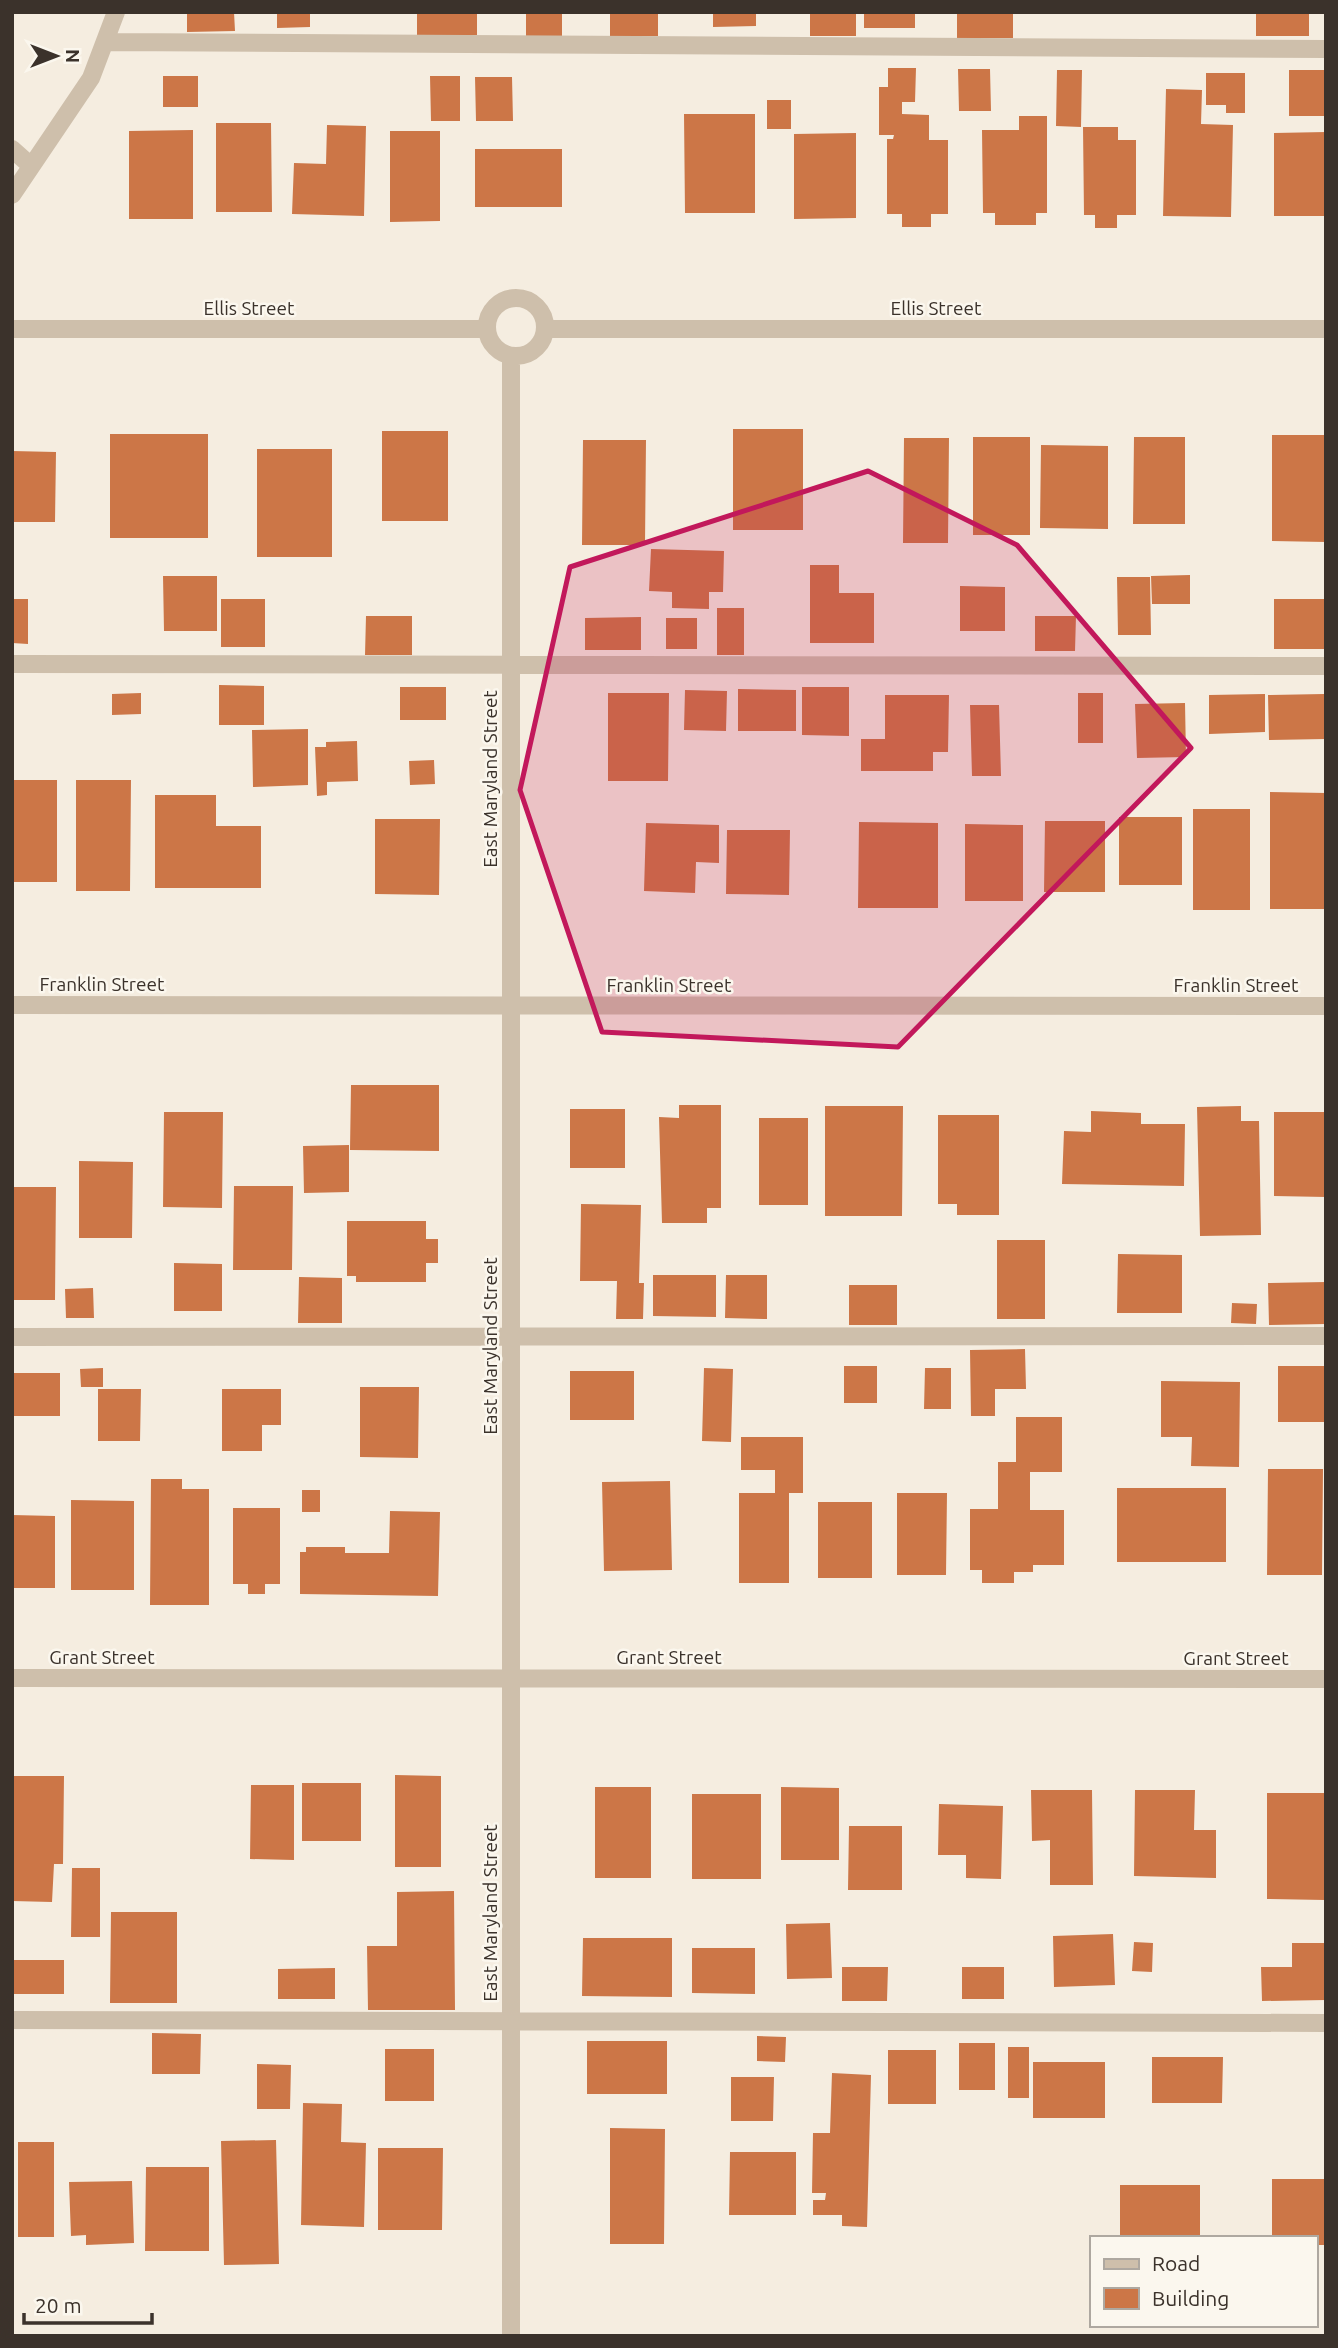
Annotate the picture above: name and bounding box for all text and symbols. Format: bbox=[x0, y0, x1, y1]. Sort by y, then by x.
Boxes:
north arrow bbox=[21, 21, 91, 91]
text: N bbox=[62, 49, 84, 63]
street label: Ellis Street bbox=[204, 297, 295, 319]
street label: Ellis Street bbox=[891, 297, 982, 319]
street label: East Maryland Street bbox=[479, 690, 501, 868]
street label: Franklin Street bbox=[40, 973, 165, 995]
street label: Franklin Street bbox=[607, 974, 732, 996]
street label: Franklin Street bbox=[1174, 974, 1299, 996]
street label: East Maryland Street bbox=[479, 1257, 501, 1435]
street label: Grant Street bbox=[49, 1646, 155, 1668]
street label: Grant Street bbox=[616, 1646, 722, 1668]
street label: Grant Street bbox=[1183, 1647, 1289, 1669]
street label: East Maryland Street bbox=[479, 1824, 501, 2002]
legend bbox=[1090, 2236, 1317, 2327]
text: Road bbox=[1152, 2251, 1200, 2275]
scale bar bbox=[24, 2282, 152, 2326]
text: Building bbox=[1152, 2286, 1229, 2310]
text: 20 m bbox=[35, 2293, 82, 2317]

